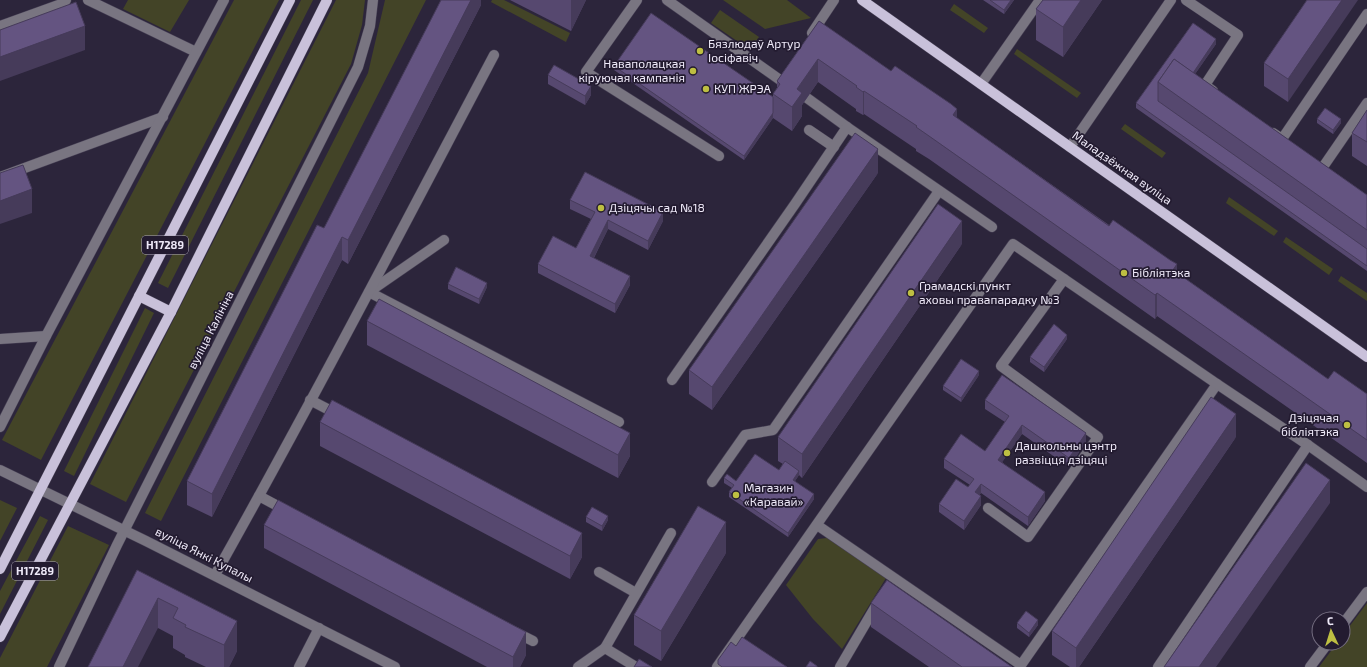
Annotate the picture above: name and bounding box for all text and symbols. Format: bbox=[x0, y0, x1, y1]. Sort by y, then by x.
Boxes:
place label: Бязлюдаў Артур Іосіфавіч bbox=[708, 36, 800, 64]
marker: Бязлюдаў Артур Іосіфавіч bbox=[695, 46, 705, 56]
place label: Наваполацкая кіруючая кампанія bbox=[578, 56, 685, 85]
marker: Наваполацкая кіруючая кампанія bbox=[688, 66, 698, 76]
place label: КУП ЖРЭА bbox=[714, 81, 772, 95]
marker: КУП ЖРЭА bbox=[701, 84, 711, 94]
street label: Маладзёжная вуліца bbox=[1070, 128, 1175, 208]
place label: Дзіцячы сад №18 bbox=[609, 200, 705, 214]
marker: Дзіцячы сад №18 bbox=[596, 203, 606, 213]
road number: Н17289 bbox=[142, 236, 188, 254]
place label: Бібліятэка bbox=[1132, 265, 1190, 279]
marker: Бібліятэка bbox=[1119, 268, 1129, 278]
place label: Грамадскі пункт аховы правапарадку №3 bbox=[919, 278, 1060, 307]
street label: вуліца Калініна bbox=[184, 288, 237, 371]
marker: Грамадскі пункт аховы правапарадку №3 bbox=[906, 288, 916, 298]
place label: Дзіцячая бібліятэка bbox=[1281, 410, 1339, 438]
marker: Дзіцячая бібліятэка bbox=[1342, 420, 1352, 430]
place label: Дашкольны цэнтр развіцця дзіцяці bbox=[1015, 438, 1117, 466]
marker: Дашкольны цэнтр развіцця дзіцяці bbox=[1002, 448, 1012, 458]
place label: Магазин «Каравай» bbox=[744, 480, 804, 508]
marker: Магазин «Каравай» bbox=[731, 490, 741, 500]
street label: вуліца Янкі Купалы bbox=[153, 523, 256, 586]
road number: Н17289 bbox=[12, 562, 58, 580]
north arrow bbox=[1311, 611, 1351, 651]
text: С bbox=[1327, 614, 1334, 627]

